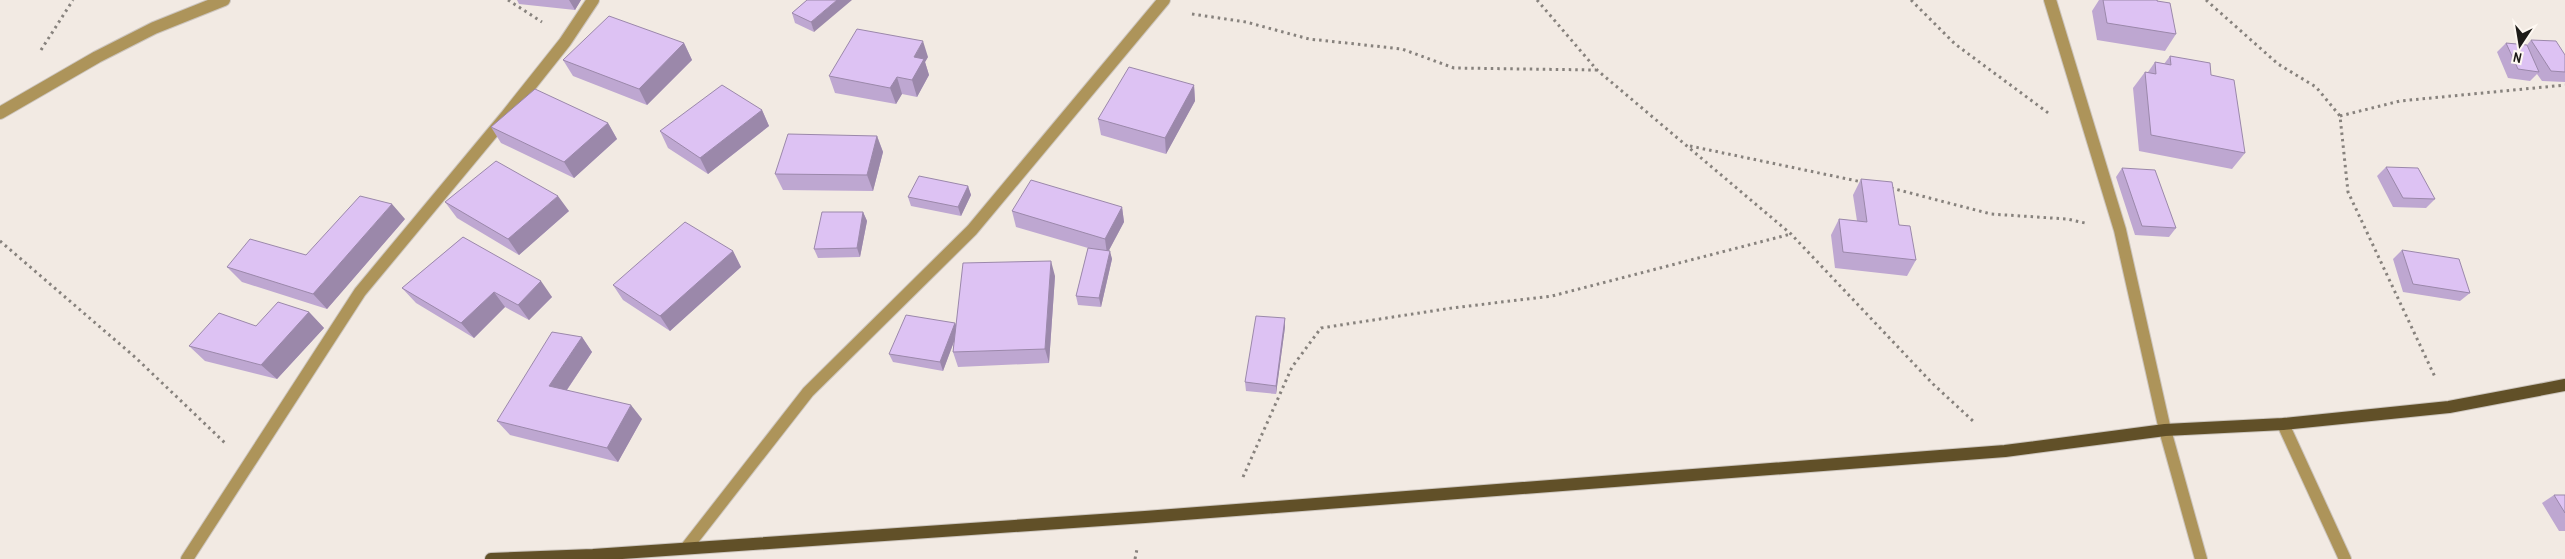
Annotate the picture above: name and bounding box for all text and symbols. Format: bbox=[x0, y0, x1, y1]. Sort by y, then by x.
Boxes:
north arrow bbox=[2495, 20, 2545, 70]
text: N bbox=[2511, 48, 2523, 67]

